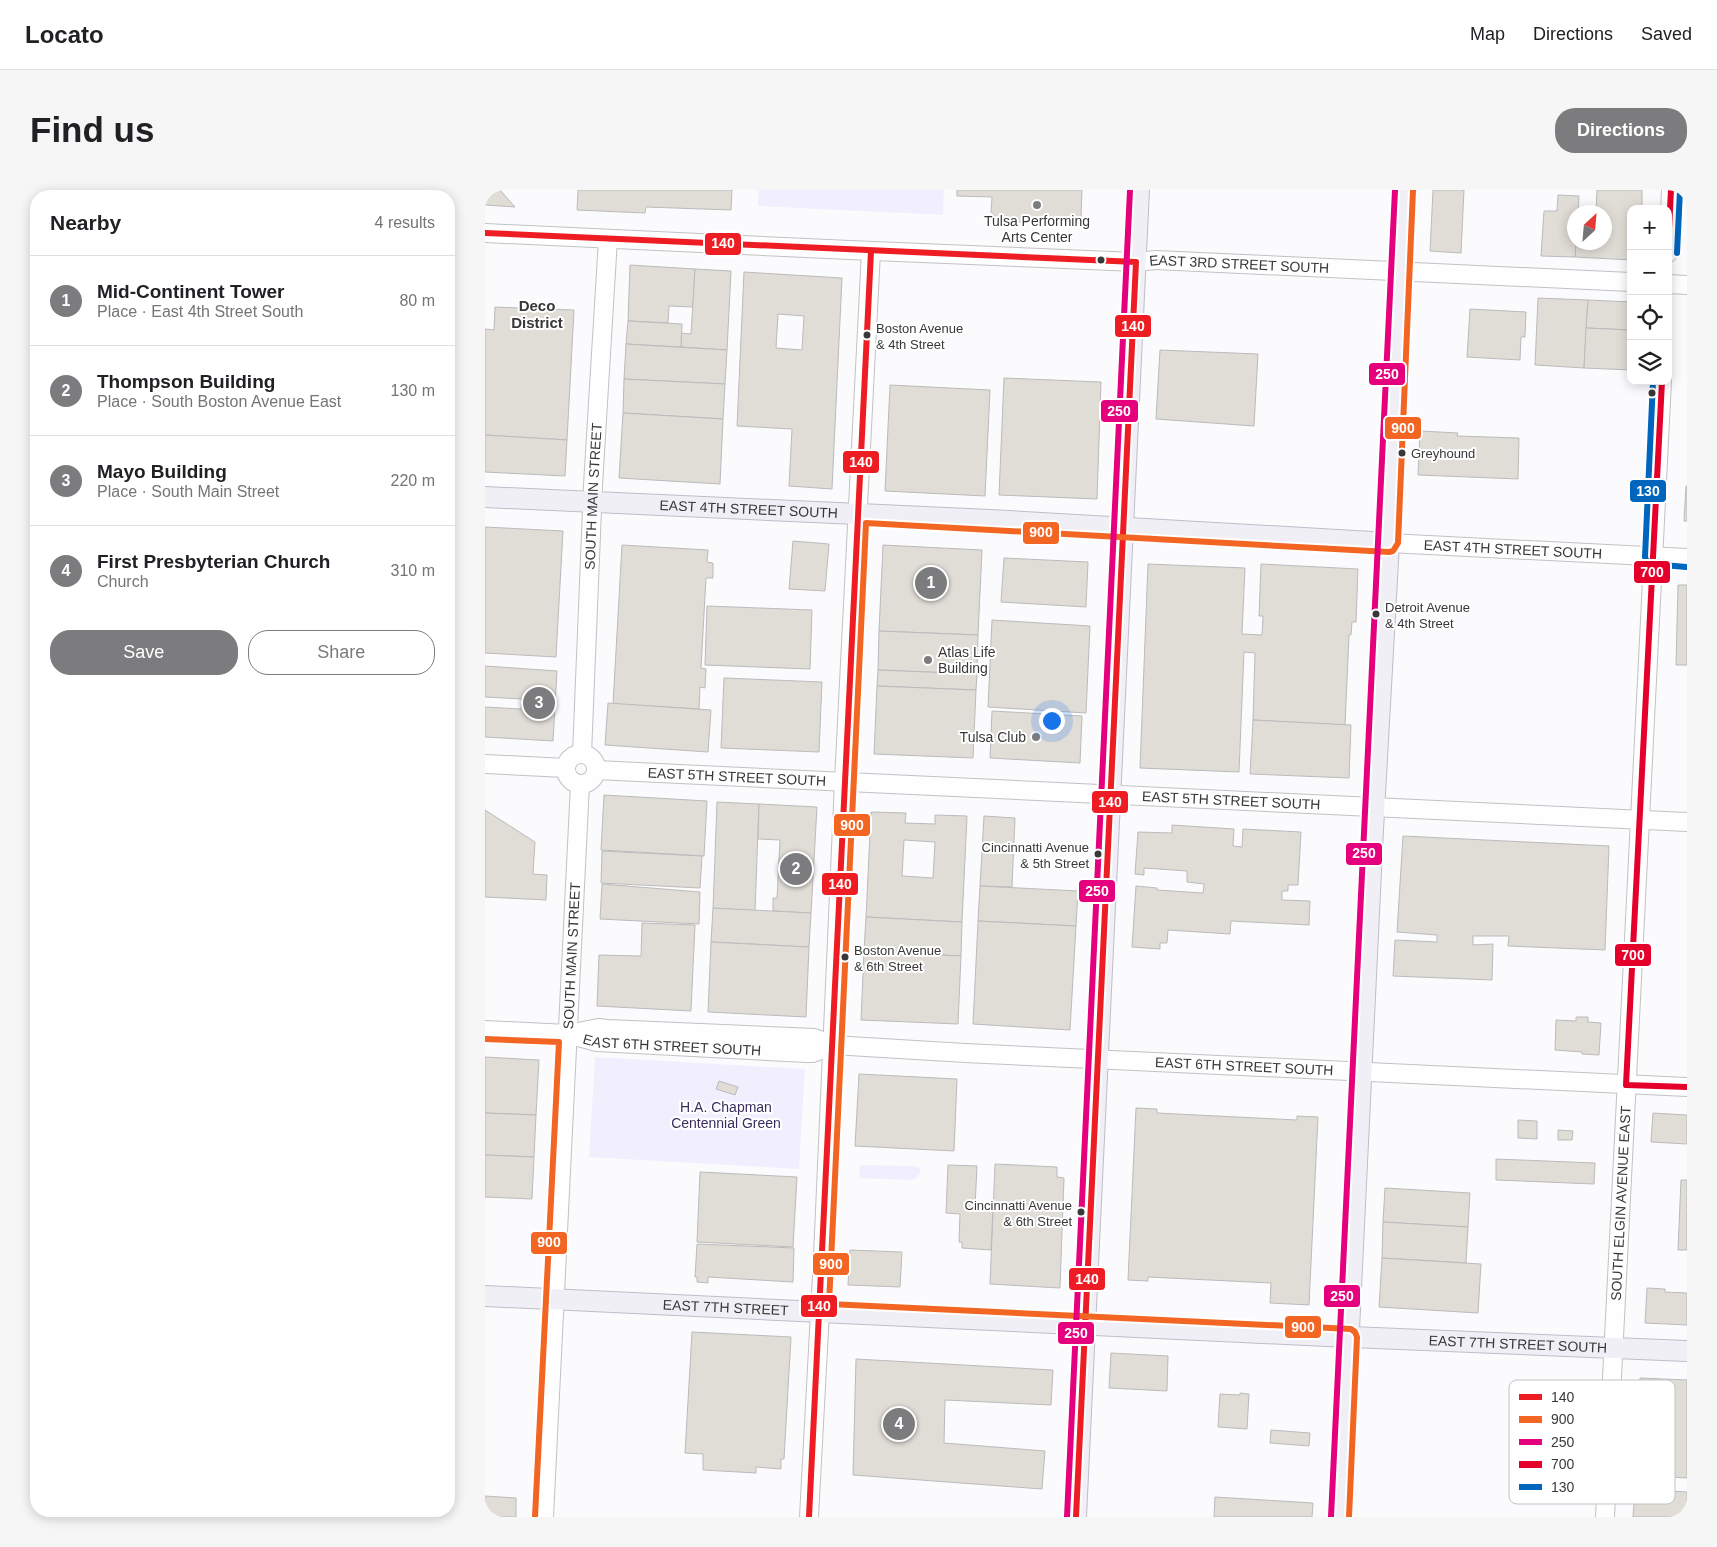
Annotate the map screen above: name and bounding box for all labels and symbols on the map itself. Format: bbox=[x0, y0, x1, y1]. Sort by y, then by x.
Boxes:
marker: Tulsa Performing Arts Center bbox=[1031, 199, 1043, 211]
north arrow bbox=[1567, 205, 1612, 250]
place label: Tulsa Performing Arts Center bbox=[984, 213, 1090, 245]
line badge: 140 bbox=[704, 232, 742, 256]
text: 140 bbox=[711, 235, 735, 251]
street label: EAST 3RD STREET SOUTH bbox=[1148, 252, 1330, 276]
unlabelled marker bbox=[1096, 255, 1106, 265]
district label: Deco District bbox=[511, 297, 563, 331]
line badge: 140 bbox=[1114, 314, 1152, 338]
text: 140 bbox=[1121, 318, 1145, 334]
place label: Boston Avenue & 4th Street bbox=[876, 321, 963, 352]
marker: Boston Avenue & 4th Street bbox=[862, 330, 872, 340]
line badge: 250 bbox=[1368, 362, 1406, 386]
text: 250 bbox=[1375, 366, 1399, 382]
unlabelled marker bbox=[1647, 388, 1657, 398]
line badge: 250 bbox=[1100, 399, 1139, 423]
text: 250 bbox=[1107, 403, 1131, 419]
line badge: 900 bbox=[1384, 416, 1422, 440]
text: 900 bbox=[1391, 420, 1415, 436]
street label: SOUTH MAIN STREET bbox=[582, 422, 605, 570]
place label: Greyhound bbox=[1411, 446, 1475, 461]
marker: Greyhound bbox=[1397, 448, 1407, 458]
line badge: 140 bbox=[842, 450, 880, 474]
text: 140 bbox=[849, 454, 873, 470]
line badge: 130 bbox=[1629, 479, 1667, 503]
text: 130 bbox=[1636, 483, 1660, 499]
street label: EAST 4TH STREET SOUTH bbox=[659, 497, 838, 521]
line badge: 900 bbox=[1022, 521, 1060, 545]
text: 900 bbox=[1029, 524, 1053, 540]
street label: EAST 4TH STREET SOUTH bbox=[1423, 537, 1602, 562]
line badge: 700 bbox=[1633, 560, 1671, 584]
pin: 1 bbox=[915, 564, 947, 602]
text: 700 bbox=[1640, 564, 1664, 580]
place label: Detroit Avenue & 4th Street bbox=[1385, 600, 1470, 631]
marker: Detroit Avenue & 4th Street bbox=[1371, 609, 1381, 619]
place label: Atlas Life Building bbox=[938, 644, 996, 676]
marker: Atlas Life Building bbox=[922, 654, 934, 666]
pin: 3 bbox=[523, 684, 555, 722]
your location bbox=[1039, 708, 1065, 734]
place label: Tulsa Club bbox=[960, 729, 1026, 745]
marker: Tulsa Club bbox=[1030, 731, 1042, 743]
street label: EAST 5TH STREET SOUTH bbox=[647, 764, 826, 789]
street label: EAST 5TH STREET SOUTH bbox=[1142, 788, 1321, 813]
line badge: 140 bbox=[1091, 790, 1129, 814]
text: 140 bbox=[1098, 794, 1122, 810]
line badge: 900 bbox=[833, 813, 871, 837]
text: 900 bbox=[840, 817, 864, 833]
place label: Cincinnatti Avenue & 5th Street bbox=[982, 840, 1089, 871]
line badge: 250 bbox=[1345, 842, 1383, 866]
text: 250 bbox=[1352, 845, 1376, 861]
marker: Cincinnatti Avenue & 5th Street bbox=[1093, 849, 1103, 859]
pin: 2 bbox=[780, 850, 812, 888]
line badge: 140 bbox=[821, 872, 859, 896]
text: 140 bbox=[828, 876, 852, 892]
line badge: 250 bbox=[1078, 879, 1116, 903]
street label: SOUTH MAIN STREET bbox=[560, 881, 583, 1030]
text: 250 bbox=[1085, 883, 1109, 899]
place label: Boston Avenue & 6th Street bbox=[854, 943, 941, 974]
line badge: 700 bbox=[1614, 943, 1652, 967]
text: 700 bbox=[1621, 947, 1645, 963]
marker: Boston Avenue & 6th Street bbox=[840, 952, 850, 962]
street label: EAST 6TH STREET SOUTH bbox=[581, 1031, 762, 1059]
street label: EAST 6TH STREET SOUTH bbox=[1155, 1054, 1334, 1078]
park label: H.A. Chapman Centennial Green bbox=[671, 1099, 781, 1131]
street label: SOUTH ELGIN AVENUE EAST bbox=[1608, 1105, 1634, 1301]
place label: Cincinnatti Avenue & 6th Street bbox=[965, 1198, 1072, 1229]
marker: Cincinnatti Avenue & 6th Street bbox=[1076, 1207, 1086, 1217]
line badge: 900 bbox=[530, 1231, 568, 1255]
text: 900 bbox=[537, 1234, 561, 1250]
line badge: 900 bbox=[812, 1252, 850, 1276]
text: 900 bbox=[819, 1256, 843, 1272]
line badge: 140 bbox=[1068, 1267, 1106, 1291]
text: 140 bbox=[1075, 1271, 1099, 1287]
line badge: 250 bbox=[1323, 1284, 1361, 1308]
text: 250 bbox=[1330, 1288, 1354, 1304]
line badge: 140 bbox=[800, 1294, 838, 1318]
street label: EAST 7TH STREET bbox=[662, 1296, 789, 1318]
text: 140 bbox=[807, 1298, 831, 1314]
line badge: 900 bbox=[1284, 1315, 1322, 1339]
text: 900 bbox=[1291, 1319, 1315, 1335]
line badge: 250 bbox=[1057, 1321, 1095, 1345]
text: 250 bbox=[1064, 1325, 1088, 1341]
street label: EAST 7TH STREET SOUTH bbox=[1428, 1332, 1607, 1356]
legend bbox=[1509, 1380, 1675, 1504]
text: 140 bbox=[1551, 1389, 1575, 1405]
pin: 4 bbox=[883, 1405, 915, 1443]
text: 900 bbox=[1551, 1411, 1575, 1427]
text: 250 bbox=[1551, 1434, 1575, 1450]
text: 700 bbox=[1551, 1456, 1575, 1472]
text: 130 bbox=[1551, 1479, 1575, 1495]

